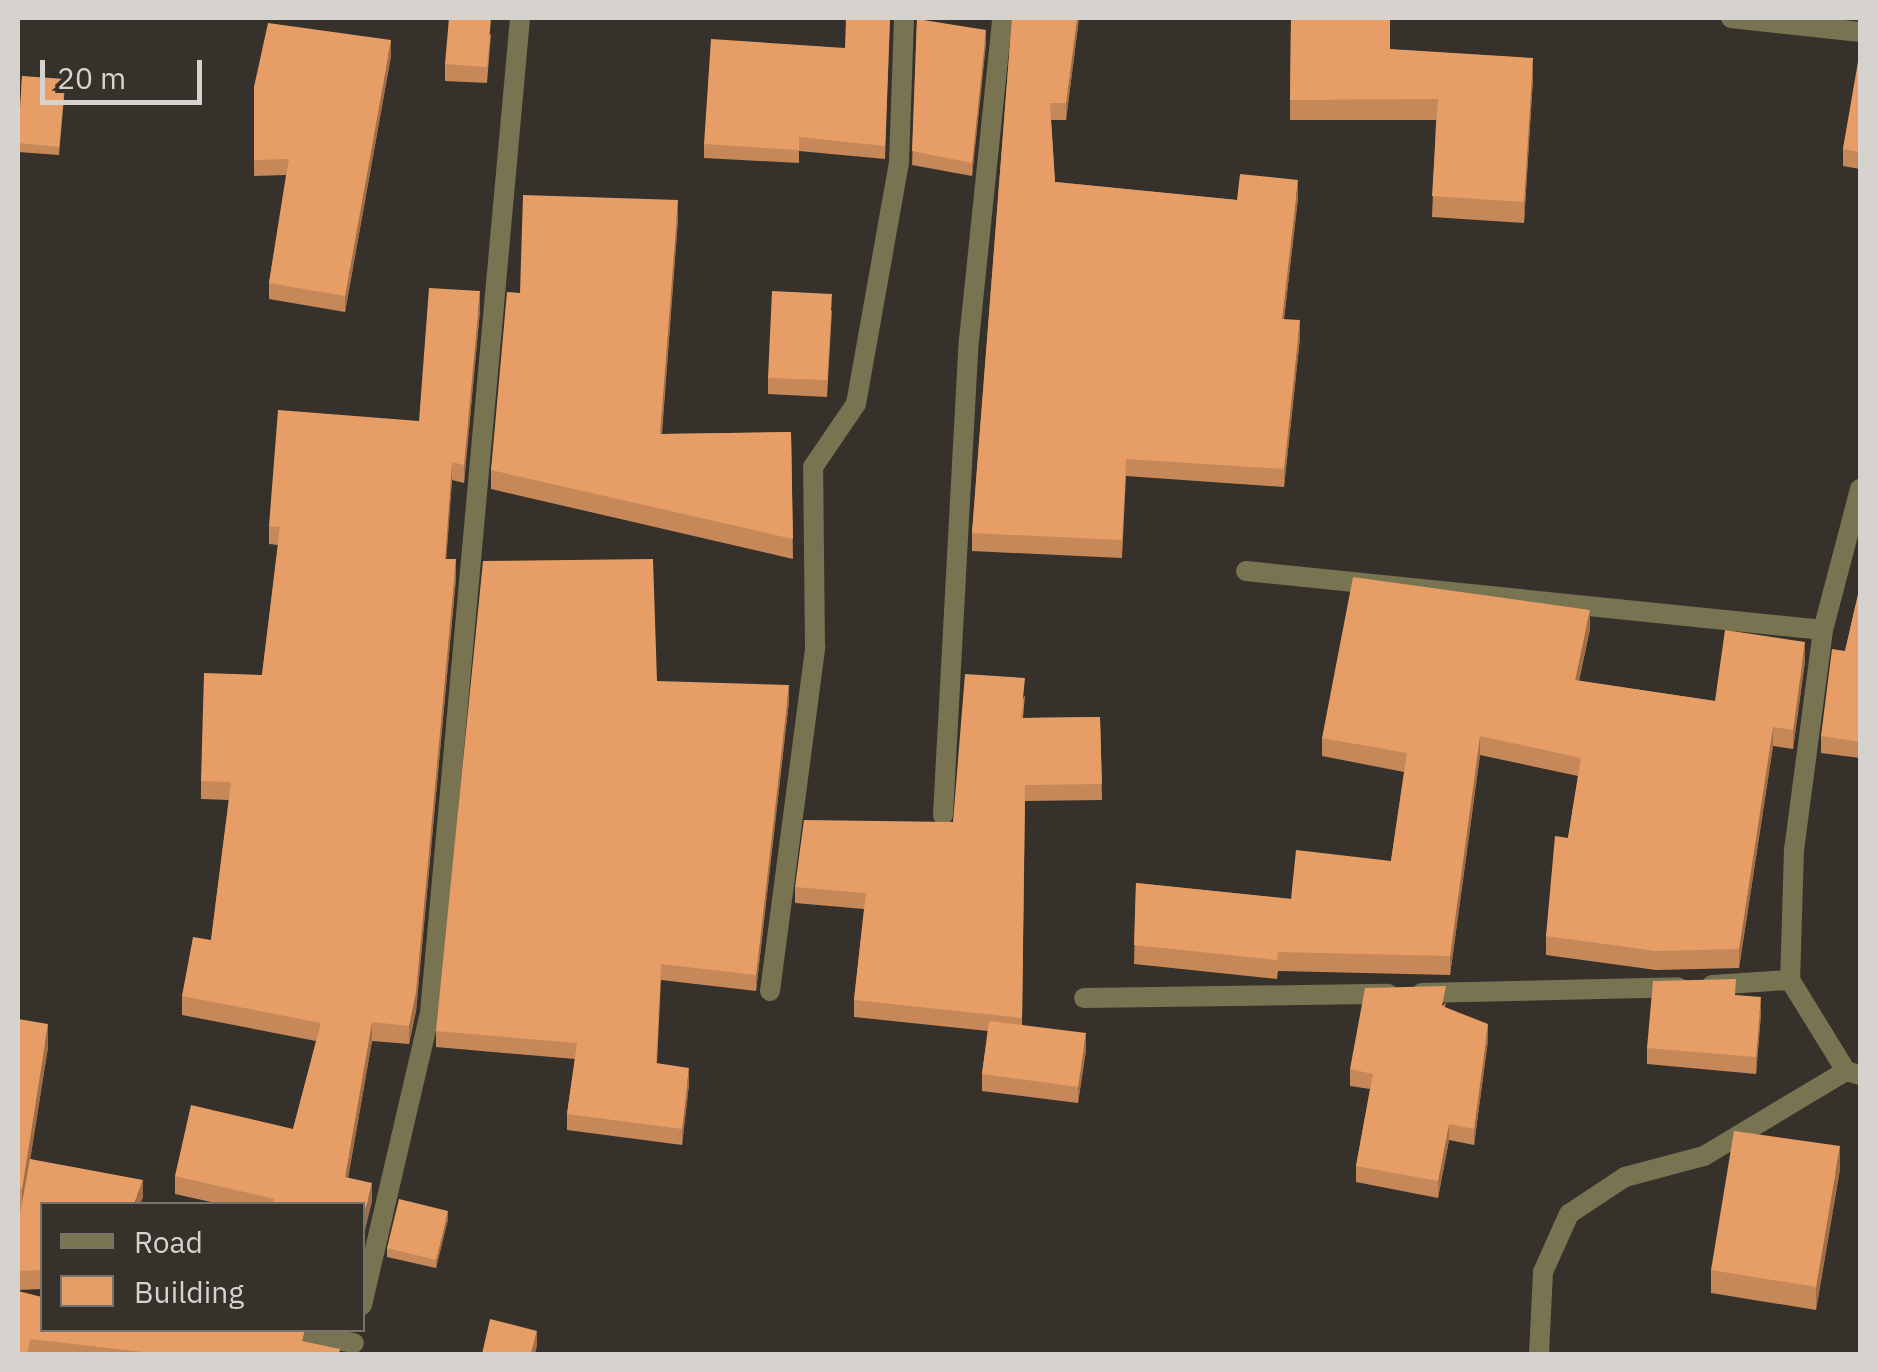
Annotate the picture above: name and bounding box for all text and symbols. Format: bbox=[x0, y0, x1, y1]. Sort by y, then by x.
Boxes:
scale bar bbox=[45, 40, 208, 102]
text: 20 m bbox=[57, 58, 126, 97]
legend bbox=[40, 1202, 365, 1332]
text: Road bbox=[134, 1222, 203, 1261]
text: Building bbox=[134, 1272, 244, 1311]

